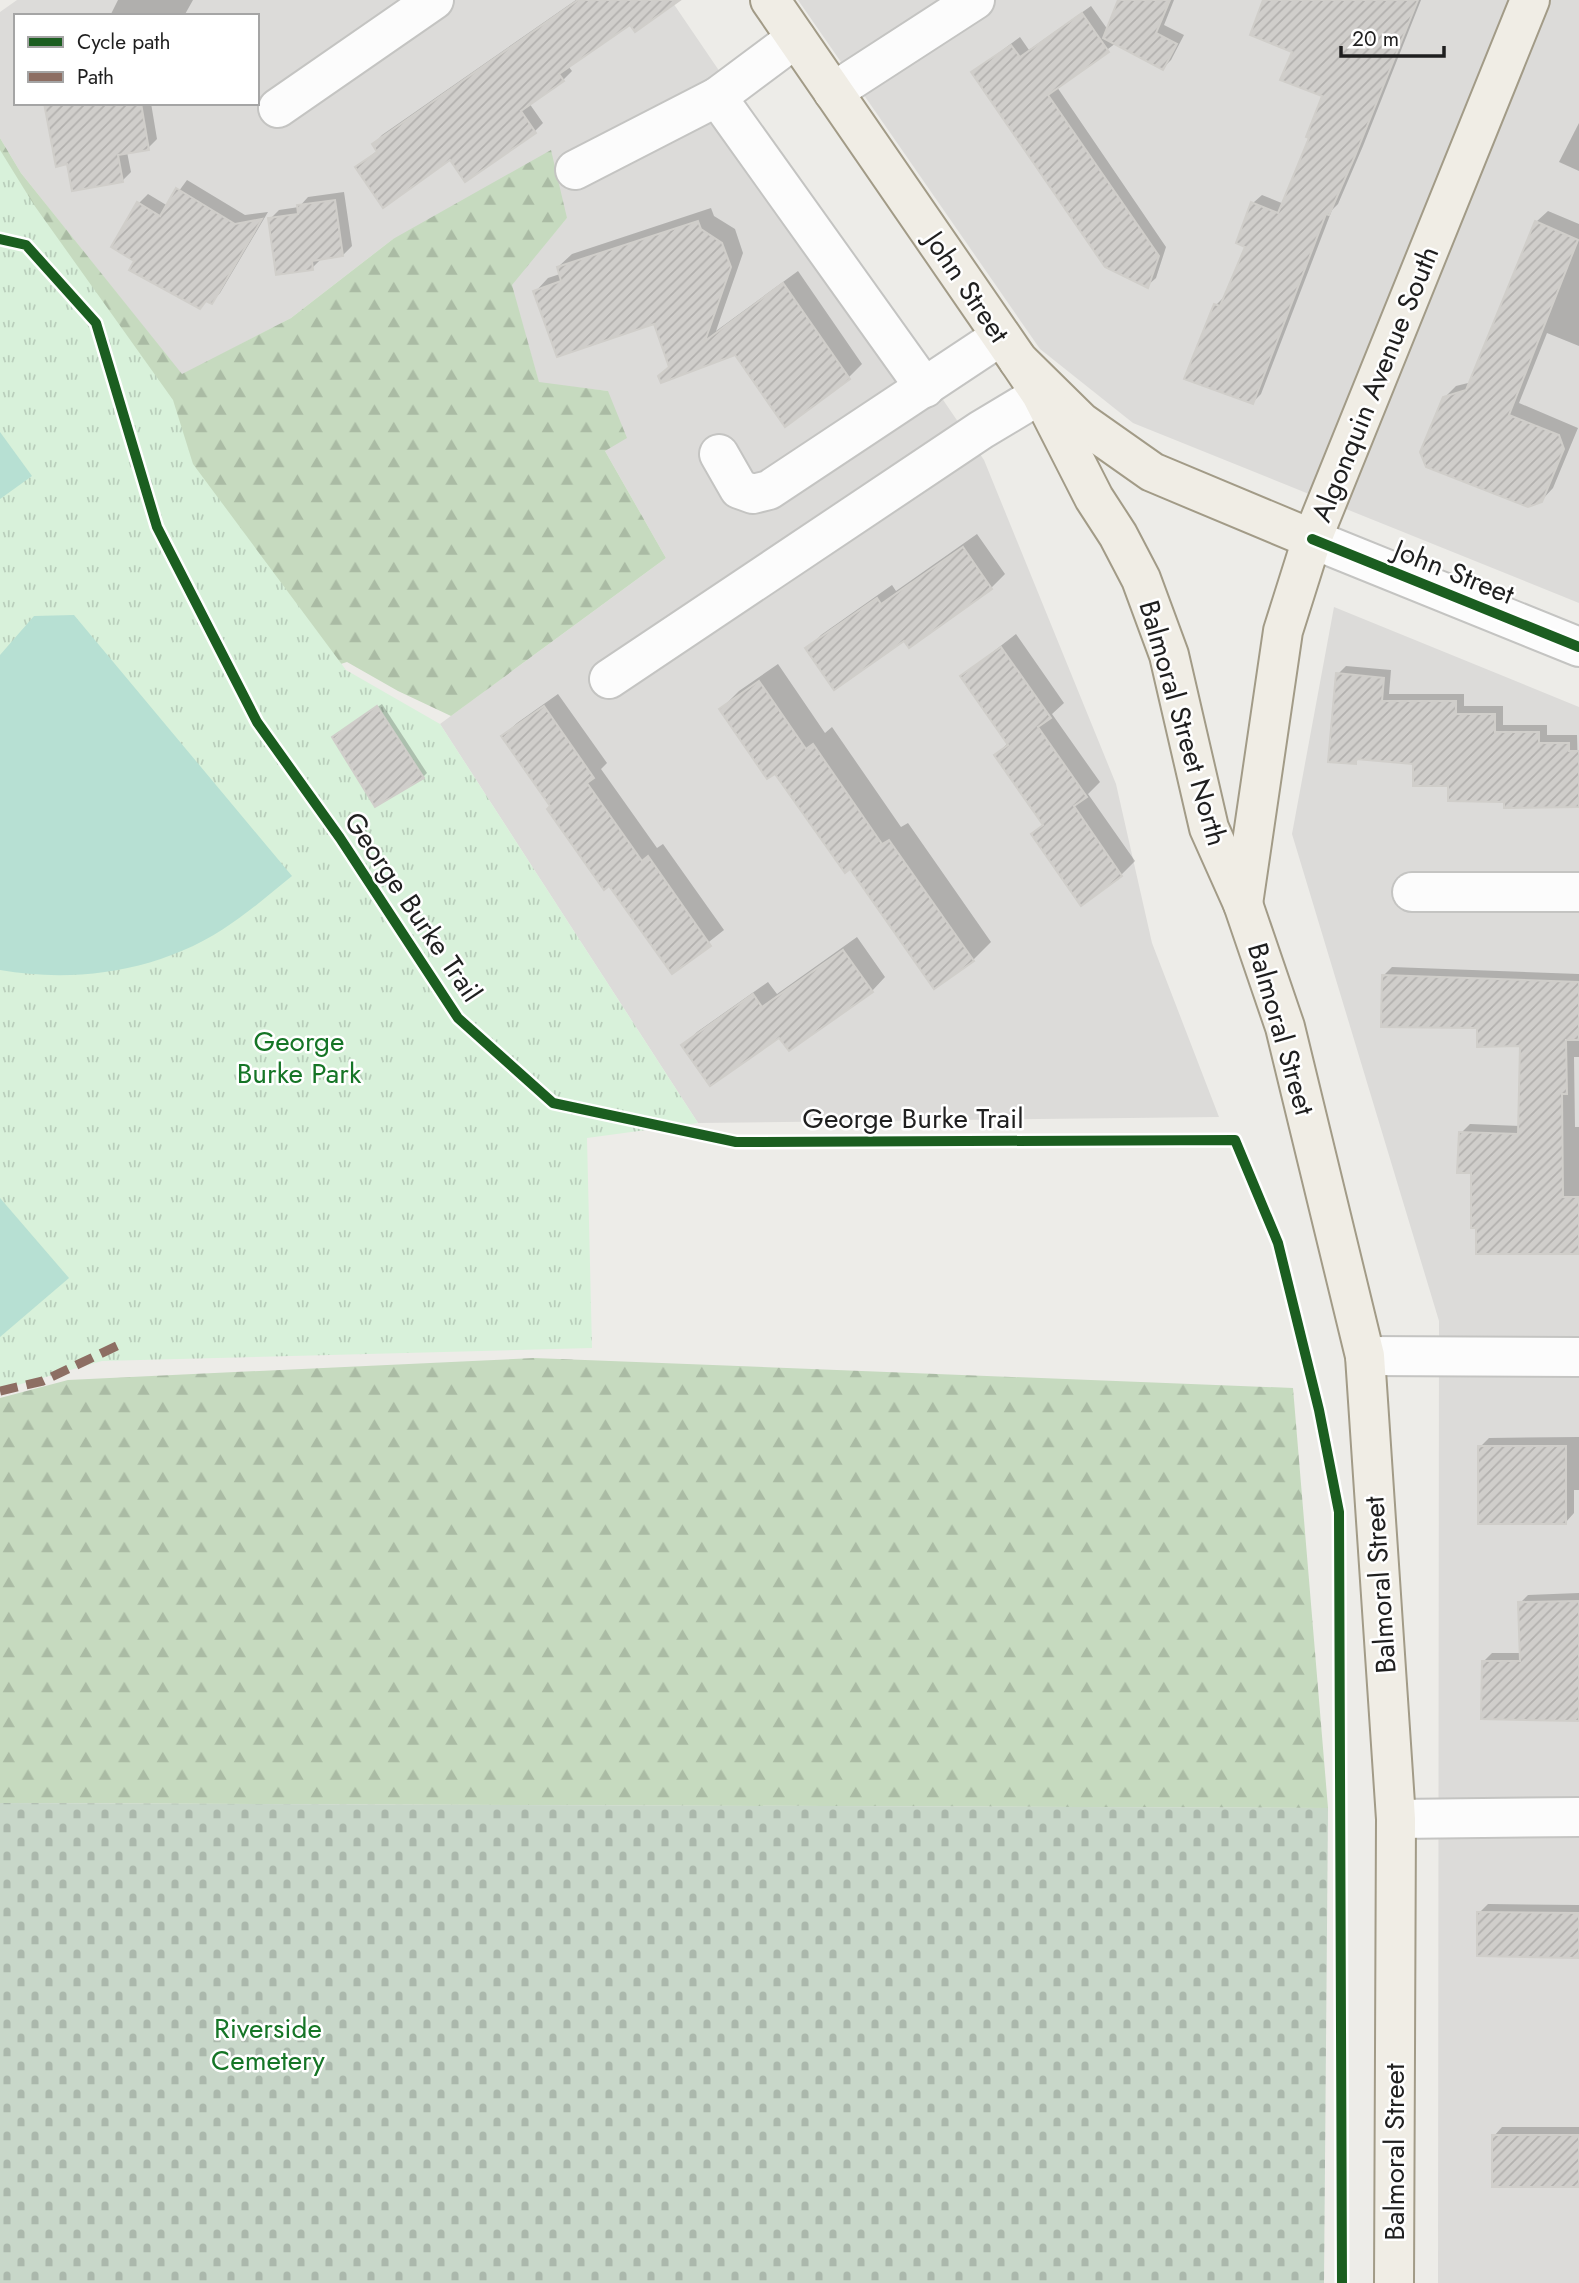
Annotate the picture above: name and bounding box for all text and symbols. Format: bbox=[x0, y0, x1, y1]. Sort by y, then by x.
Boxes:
legend bbox=[14, 14, 259, 105]
scale bar bbox=[1341, 14, 1444, 58]
text: 20 m bbox=[1352, 24, 1399, 54]
text: Cycle path bbox=[77, 27, 170, 57]
text: Path bbox=[77, 62, 114, 92]
street label: John Street bbox=[912, 220, 1020, 351]
street label: Algonquin Avenue South bbox=[1301, 240, 1449, 528]
street label: John Street bbox=[1384, 528, 1521, 615]
street label: Balmoral Street North bbox=[1128, 595, 1238, 851]
street label: George Burke Trail bbox=[334, 804, 492, 1010]
street label: Balmoral Street bbox=[1237, 938, 1325, 1120]
park label: George Burke Park bbox=[237, 1021, 362, 1094]
street label: George Burke Trail bbox=[802, 1098, 1024, 1139]
street label: Balmoral Street bbox=[1353, 1495, 1407, 1675]
park label: Riverside Cemetery bbox=[211, 2008, 326, 2081]
street label: Balmoral Street bbox=[1374, 2063, 1415, 2241]

